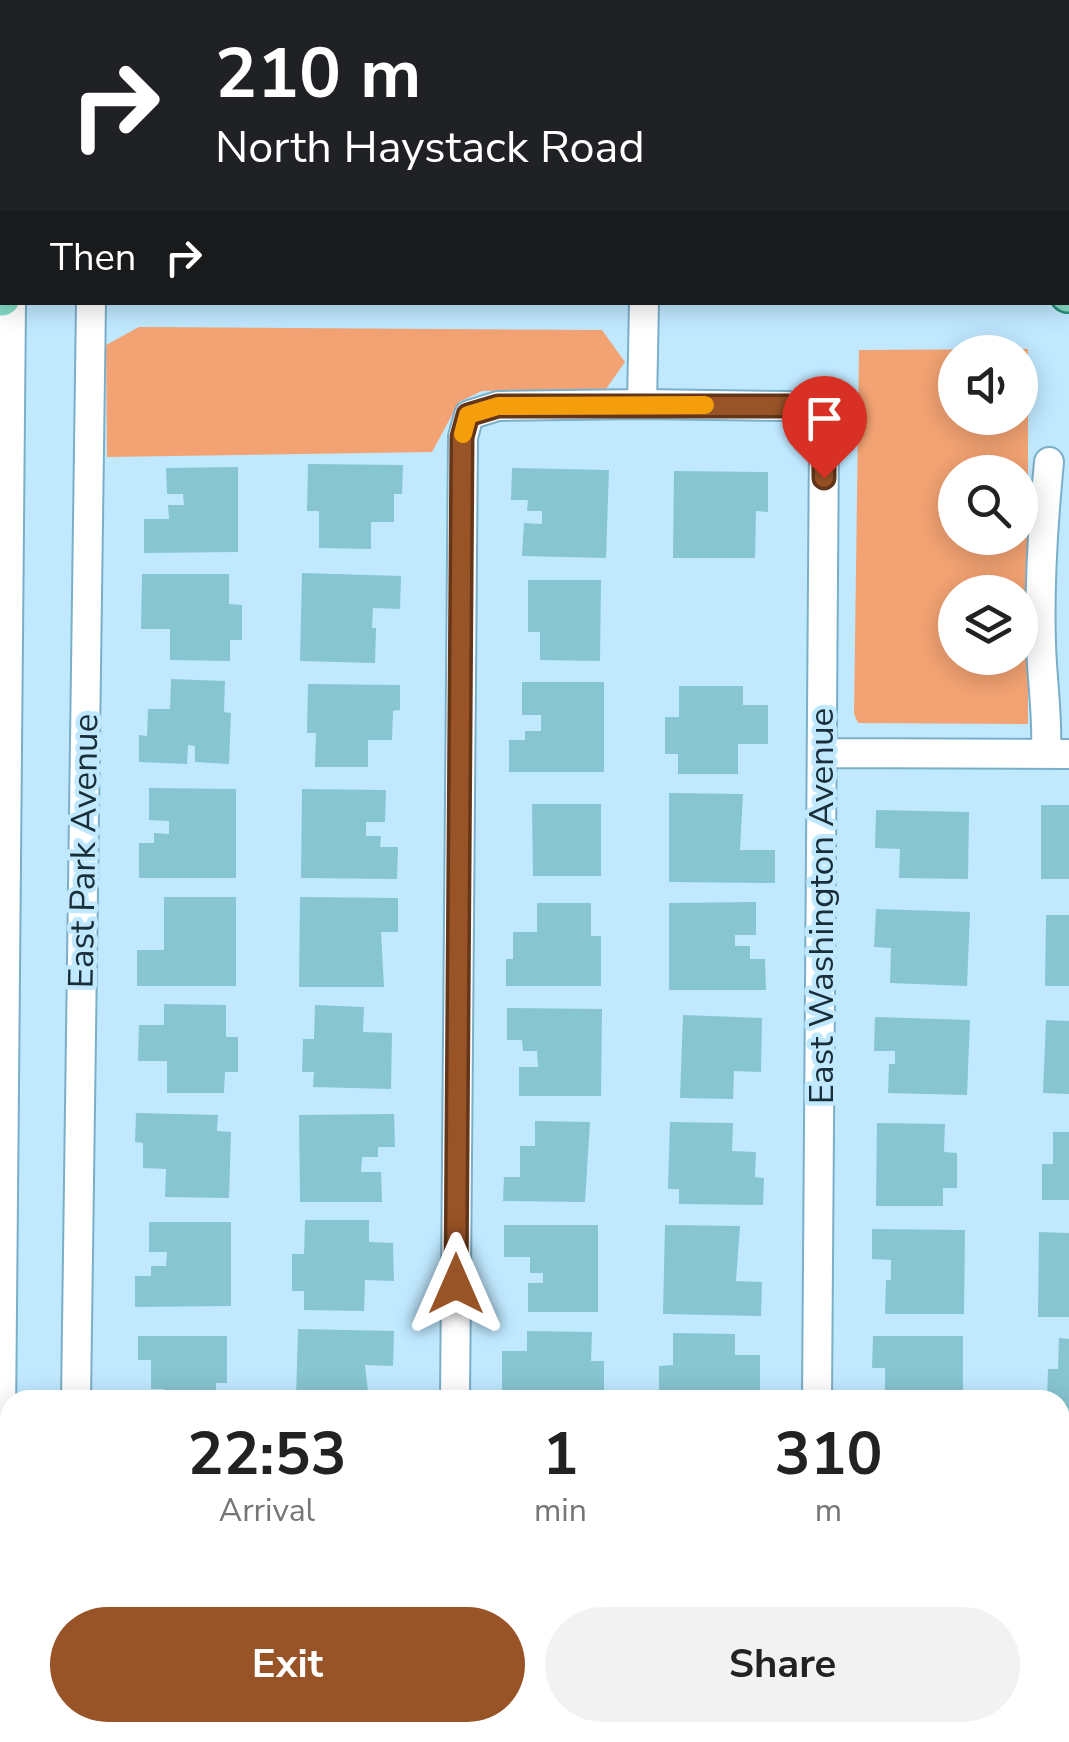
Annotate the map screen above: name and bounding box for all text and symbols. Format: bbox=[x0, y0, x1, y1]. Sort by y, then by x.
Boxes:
text: 210 m bbox=[215, 26, 421, 122]
icon: right bbox=[50, 40, 180, 170]
text: North Haystack Road bbox=[215, 117, 645, 178]
icon: right bbox=[156, 230, 211, 285]
text: Then bbox=[50, 232, 136, 283]
map controls bbox=[938, 335, 1038, 675]
button: sound bbox=[938, 335, 1038, 435]
pin bbox=[782, 376, 867, 479]
icon: arrive bbox=[797, 391, 852, 446]
button: search bbox=[938, 455, 1038, 555]
button: layers bbox=[938, 575, 1038, 675]
street label: East Washington Avenue bbox=[798, 708, 845, 1104]
street label: East Park Avenue bbox=[58, 713, 109, 989]
position arrow bbox=[404, 1232, 508, 1336]
text: 22:53 bbox=[188, 1413, 346, 1495]
text: 1 bbox=[542, 1413, 578, 1495]
text: 310 bbox=[774, 1413, 882, 1495]
text: Arrival bbox=[219, 1489, 315, 1532]
text: min bbox=[534, 1489, 587, 1532]
text: m bbox=[815, 1489, 842, 1532]
button: Exit bbox=[50, 1607, 525, 1722]
button: Share bbox=[545, 1607, 1020, 1722]

